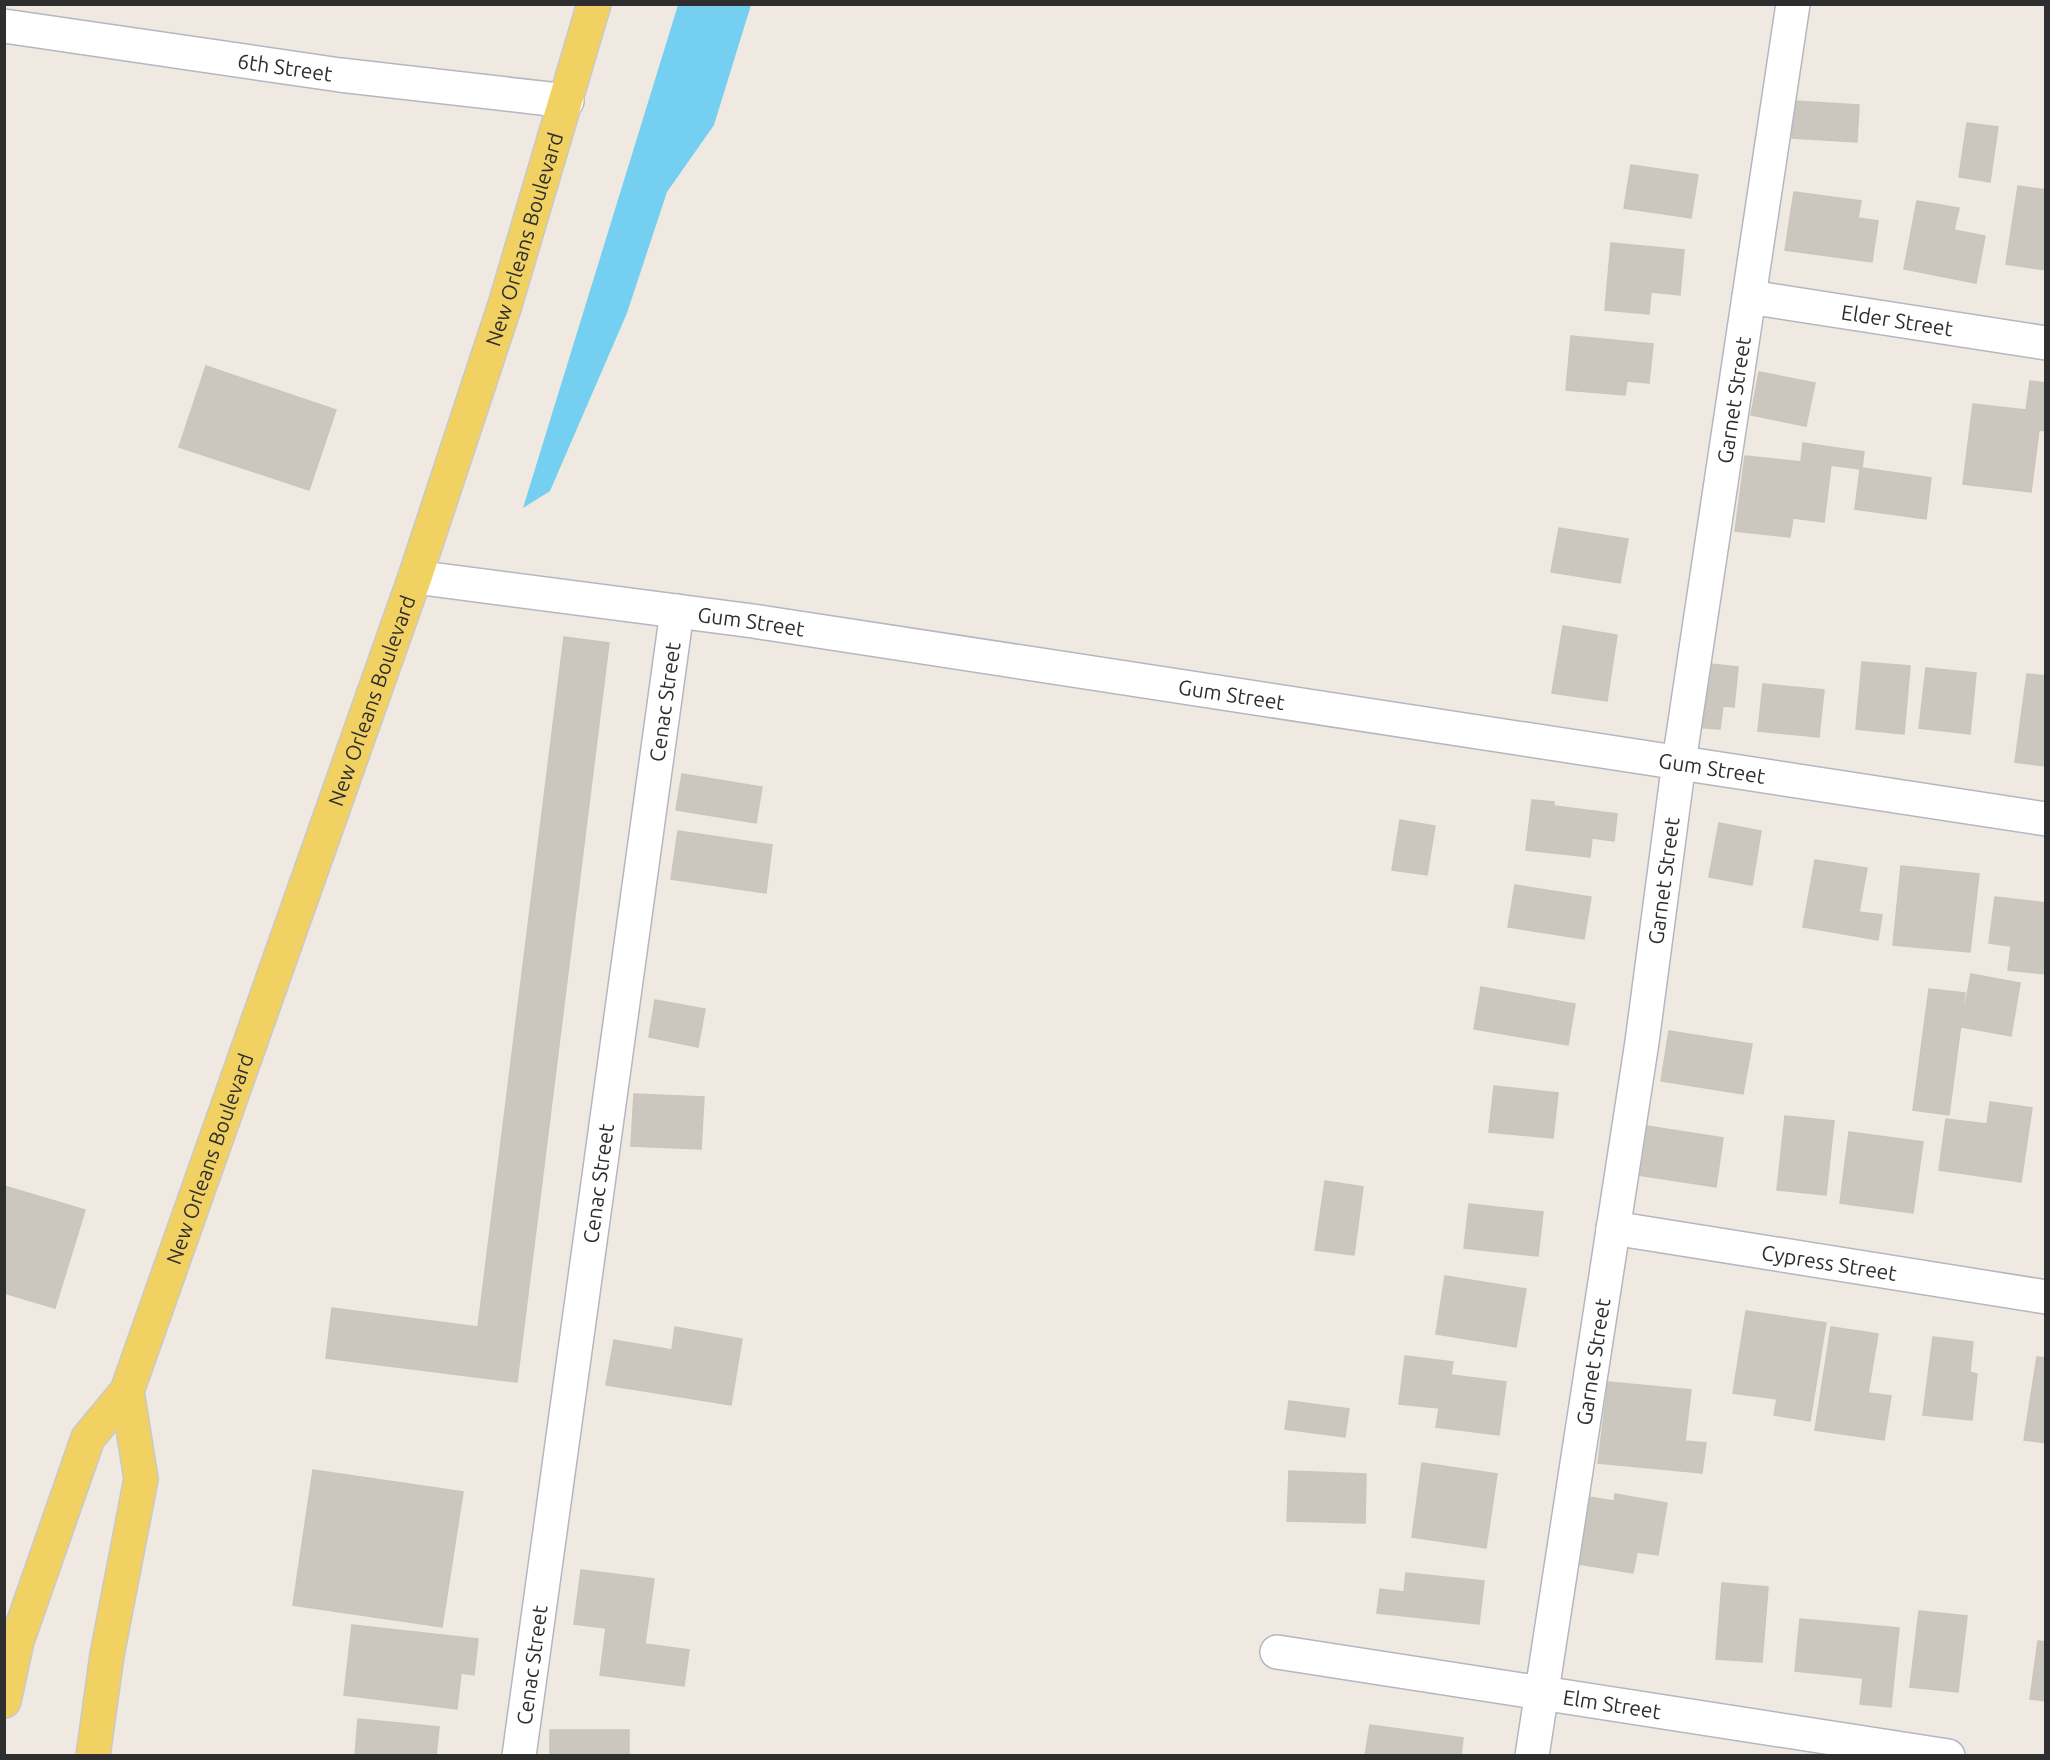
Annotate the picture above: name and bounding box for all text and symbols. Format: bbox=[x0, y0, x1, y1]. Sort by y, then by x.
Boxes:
street label: 6th Street bbox=[236, 48, 334, 86]
street label: New Orleans Boulevard bbox=[480, 130, 567, 349]
street label: Elder Street bbox=[1840, 299, 1955, 340]
street label: Garnet Street bbox=[1712, 335, 1755, 465]
street label: New Orleans Boulevard bbox=[323, 592, 420, 809]
street label: Gum Street bbox=[696, 602, 806, 641]
street label: Cenac Street bbox=[644, 641, 685, 763]
street label: Gum Street bbox=[1177, 674, 1287, 714]
street label: Gum Street bbox=[1657, 748, 1767, 788]
street label: Garnet Street bbox=[1643, 816, 1684, 946]
street label: New Orleans Boulevard bbox=[161, 1050, 258, 1267]
street label: Cenac Street bbox=[578, 1122, 618, 1245]
street label: Cypress Street bbox=[1760, 1240, 1899, 1285]
street label: Garnet Street bbox=[1571, 1297, 1614, 1427]
street label: Cenac Street bbox=[511, 1604, 552, 1726]
street label: Elm Street bbox=[1561, 1684, 1663, 1723]

